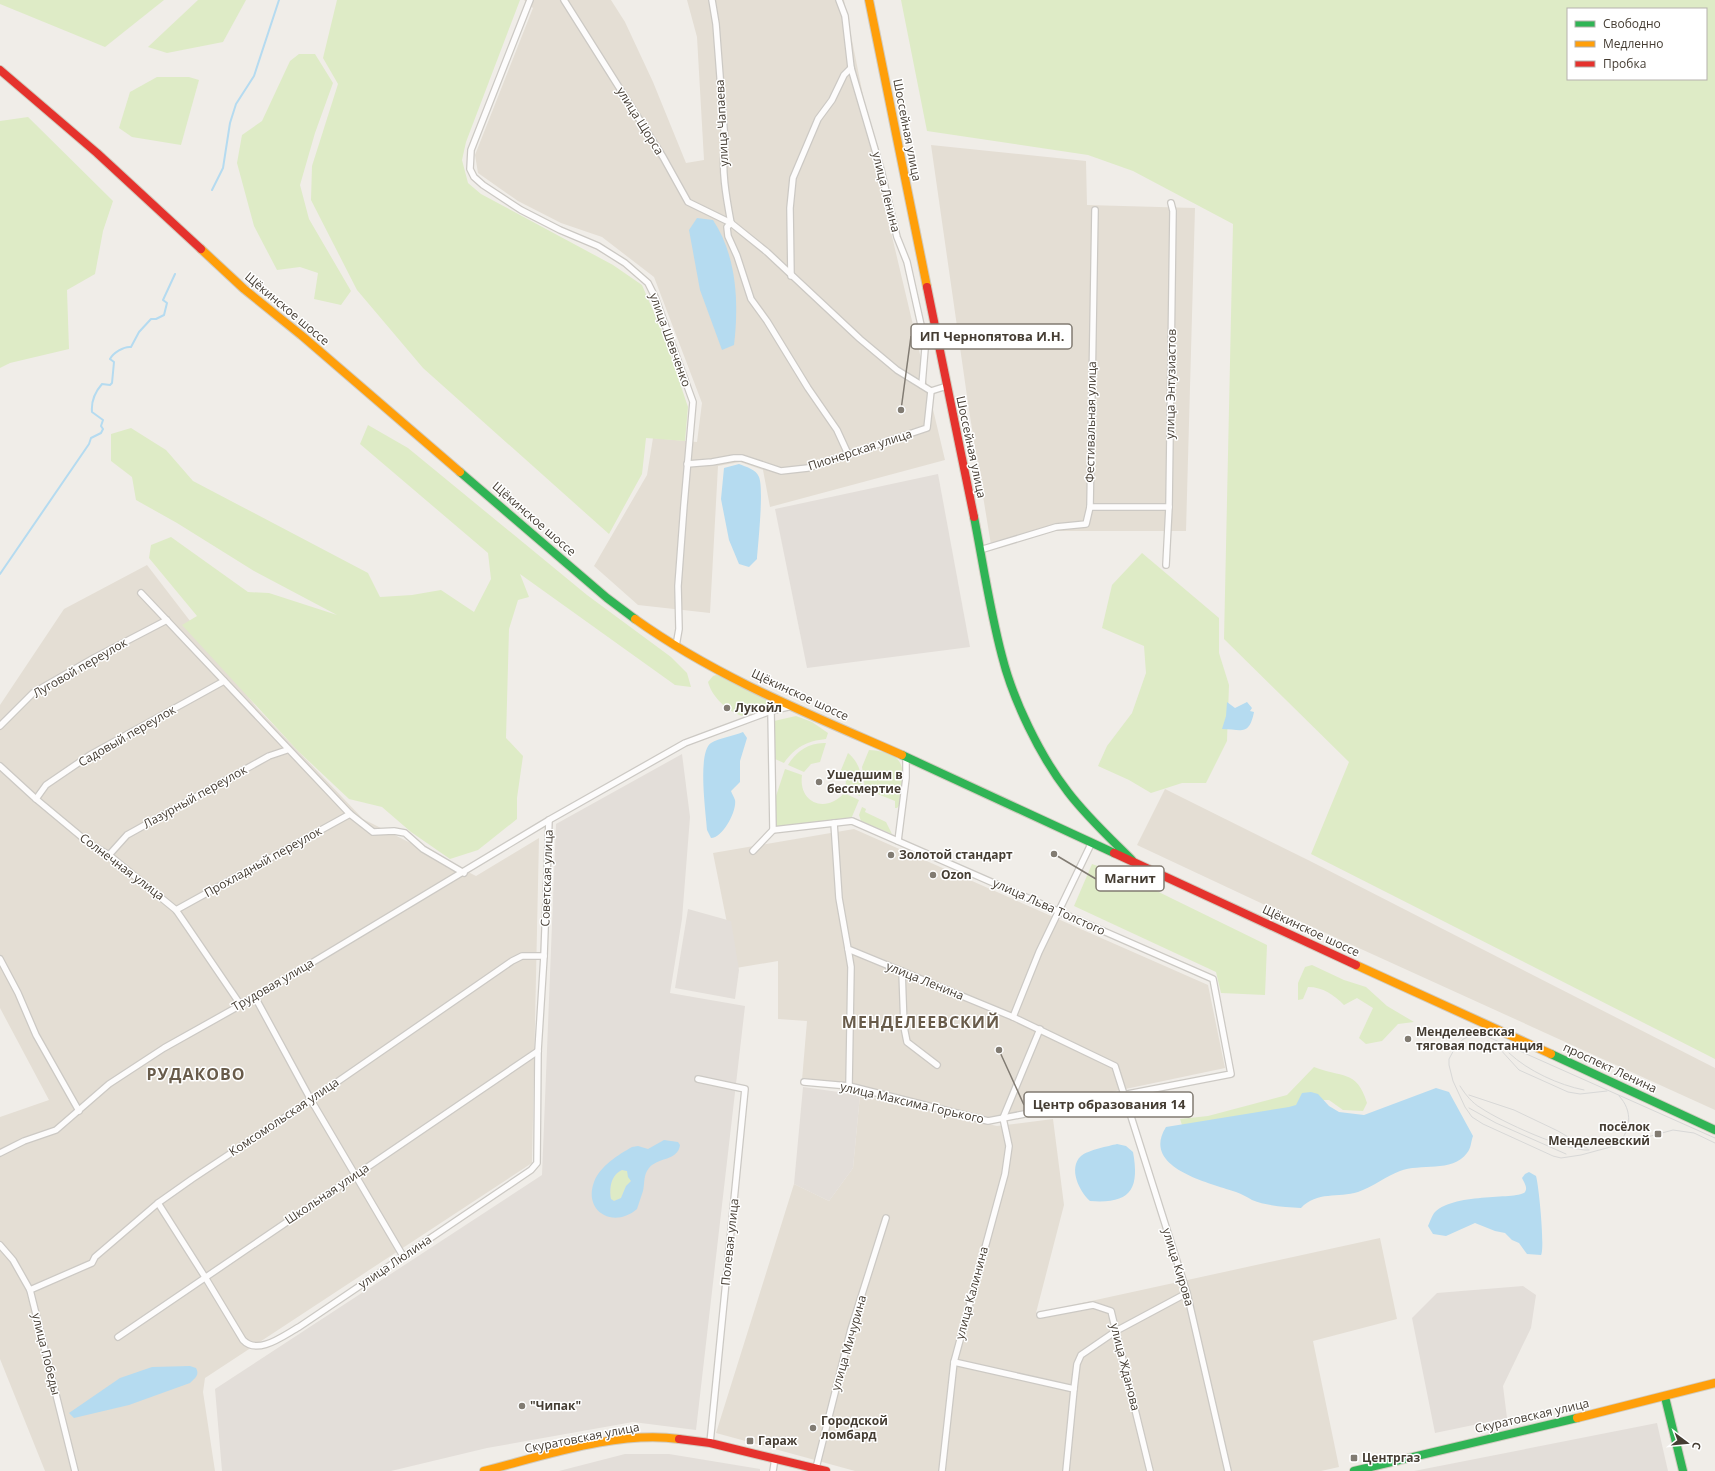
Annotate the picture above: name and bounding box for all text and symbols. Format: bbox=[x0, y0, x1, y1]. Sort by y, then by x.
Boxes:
legend bbox=[1567, 8, 1707, 80]
text: Свободно bbox=[1603, 15, 1661, 32]
text: Медленно bbox=[1603, 35, 1663, 52]
text: Пробка bbox=[1603, 55, 1646, 72]
street label: Шоссейная улица bbox=[889, 77, 926, 183]
street label: улица Чапаева bbox=[711, 79, 732, 167]
street label: улица Щорса bbox=[613, 83, 668, 158]
street label: улица Ленина bbox=[868, 150, 905, 234]
street label: Щёкинское шоссе bbox=[241, 268, 333, 349]
street label: улица Шевченко bbox=[646, 290, 695, 389]
callout: ИП Чернопятова И.Н. bbox=[911, 324, 1072, 349]
text: ИП Чернопятова И.Н. bbox=[920, 327, 1064, 345]
street label: улица Энтузиастов bbox=[1161, 329, 1180, 439]
street label: Фестивальная улица bbox=[1081, 361, 1100, 483]
street label: Шоссейная улица bbox=[952, 394, 991, 500]
street label: Пионерская улица bbox=[806, 425, 914, 474]
street label: Щёкинское шоссе bbox=[489, 478, 580, 560]
street label: Луговой переулок bbox=[29, 633, 131, 701]
street label: Щёкинское шоссе bbox=[749, 664, 852, 725]
place label: Лукойл bbox=[735, 699, 782, 716]
street label: Садовый переулок bbox=[75, 700, 179, 770]
marker: Лукойл bbox=[722, 703, 732, 713]
street label: Лазурный переулок bbox=[140, 761, 250, 832]
place label: Ушедшим в бессмертие bbox=[827, 766, 903, 797]
marker: Ушедшим в бессмертие bbox=[814, 777, 824, 787]
street label: Прохладный переулок bbox=[201, 822, 325, 901]
street label: Солнечная улица bbox=[76, 829, 168, 904]
street label: Советская улица bbox=[536, 829, 557, 927]
place label: Золотой стандарт bbox=[899, 846, 1013, 863]
marker: Золотой стандарт bbox=[886, 850, 896, 860]
place label: Ozon bbox=[941, 866, 972, 883]
callout: Магнит bbox=[1096, 866, 1164, 891]
text: Магнит bbox=[1104, 869, 1156, 887]
marker: Ozon bbox=[928, 870, 938, 880]
street label: улица Льва Толстого bbox=[990, 874, 1108, 939]
street label: Щёкинское шоссе bbox=[1260, 900, 1363, 961]
street label: Трудовая улица bbox=[229, 954, 317, 1015]
street label: улица Ленина bbox=[884, 957, 967, 1004]
district label: МЕНДЕЛЕЕВСКИЙ bbox=[842, 1011, 1000, 1033]
place label: Менделеевская тяговая подстанция bbox=[1416, 1023, 1543, 1054]
marker: Менделеевская тяговая подстанция bbox=[1403, 1034, 1413, 1044]
street label: проспект Ленина bbox=[1561, 1038, 1660, 1097]
district label: РУДАКОВО bbox=[147, 1063, 245, 1085]
street label: Комсомольская улица bbox=[225, 1073, 342, 1160]
street label: улица Максима Горького bbox=[839, 1078, 986, 1127]
callout: Центр образования 14 bbox=[1024, 1092, 1193, 1117]
text: Центр образования 14 bbox=[1033, 1095, 1186, 1113]
place label: посёлок Менделеевский bbox=[1548, 1118, 1651, 1149]
marker: посёлок Менделеевский bbox=[1653, 1129, 1663, 1139]
street label: Школьная улица bbox=[281, 1159, 372, 1228]
street label: Полевая улица bbox=[716, 1198, 743, 1286]
street label: улица Кирова bbox=[1159, 1226, 1198, 1308]
street label: улица Люлина bbox=[355, 1231, 435, 1292]
street label: улица Калинина bbox=[951, 1244, 992, 1341]
street label: улица Мичурина bbox=[827, 1293, 870, 1393]
street label: улица Победы bbox=[28, 1311, 65, 1397]
street label: улица Жданова bbox=[1106, 1321, 1145, 1413]
street label: Скуратовская улица bbox=[1473, 1394, 1591, 1437]
place label: "Чипак" bbox=[530, 1397, 581, 1414]
marker: "Чипак" bbox=[517, 1401, 527, 1411]
place label: Городской ломбард bbox=[821, 1412, 888, 1443]
street label: Скуратовская улица bbox=[523, 1418, 641, 1457]
marker: Городской ломбард bbox=[808, 1423, 818, 1433]
north arrow bbox=[1667, 1423, 1707, 1463]
place label: Гараж bbox=[758, 1432, 798, 1449]
marker: Гараж bbox=[745, 1436, 755, 1446]
text: С bbox=[1689, 1440, 1705, 1451]
place label: Центргаз bbox=[1362, 1449, 1421, 1466]
marker: Центргаз bbox=[1349, 1453, 1359, 1463]

